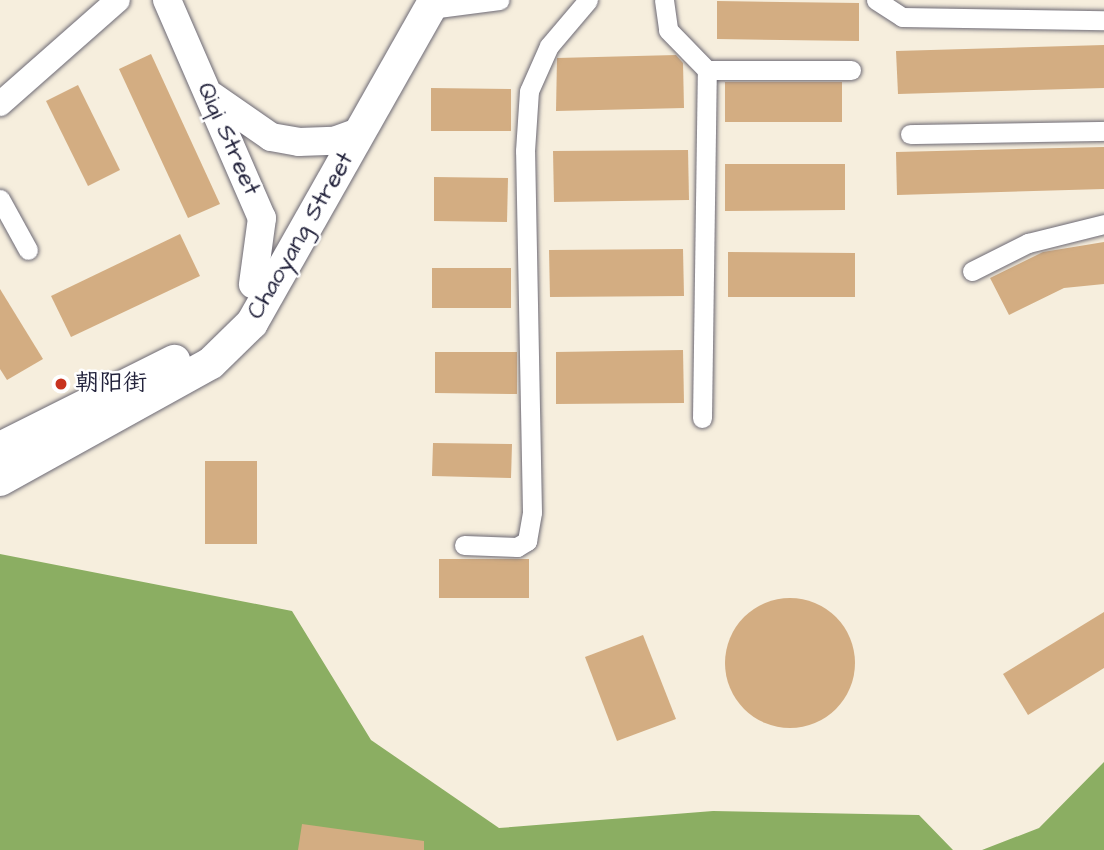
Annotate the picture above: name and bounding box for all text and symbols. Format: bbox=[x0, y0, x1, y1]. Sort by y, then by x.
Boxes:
street label: Qiqi Street bbox=[190, 78, 266, 200]
street label: Chaoyang Street bbox=[242, 147, 360, 325]
place label: 朝阳街 bbox=[75, 370, 147, 398]
marker: 朝阳街 bbox=[53, 376, 69, 392]

